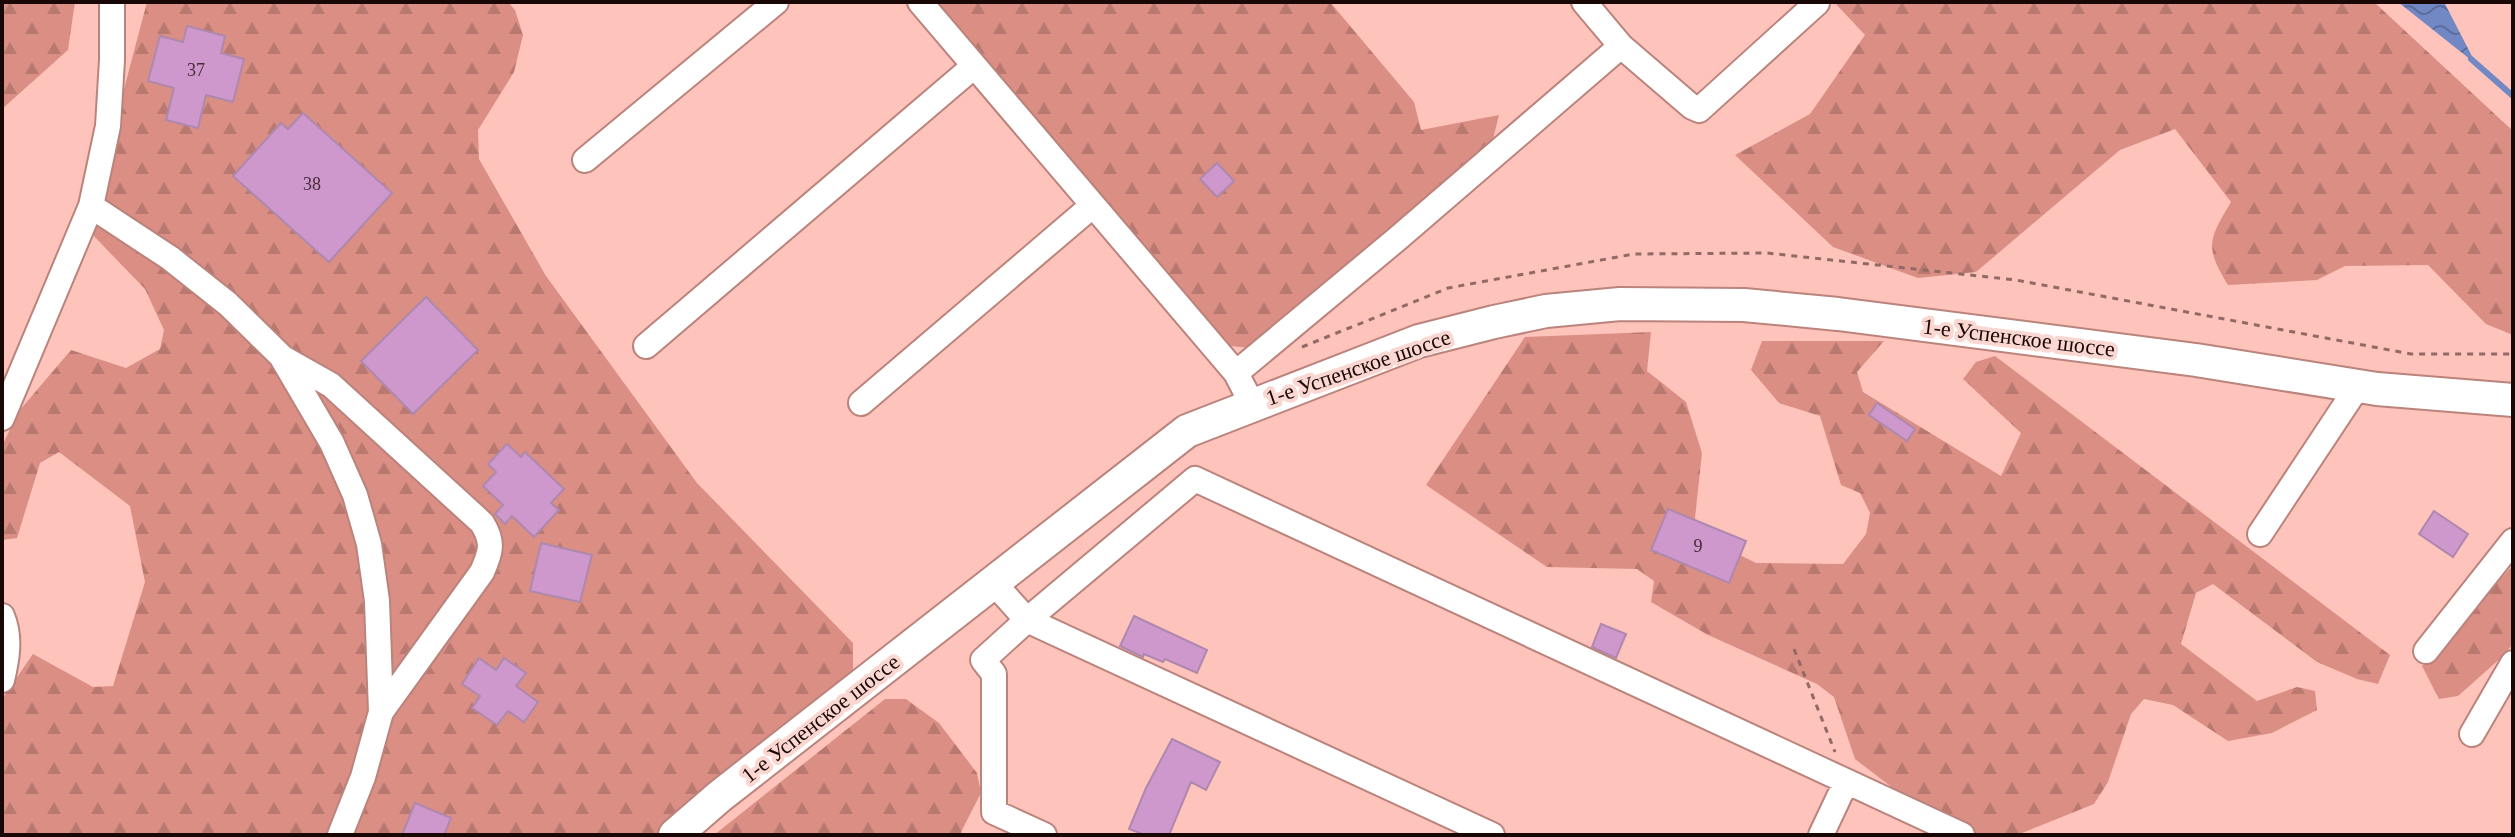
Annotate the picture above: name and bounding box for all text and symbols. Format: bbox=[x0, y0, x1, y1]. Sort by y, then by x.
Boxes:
house number: 37 bbox=[187, 60, 205, 80]
house number: 38 bbox=[303, 174, 321, 194]
street label: 1-е Успенское шоссе bbox=[1921, 313, 2117, 362]
street label: 1-е Успенское шоссе bbox=[1263, 324, 1454, 411]
house number: 9 bbox=[1694, 536, 1703, 556]
street label: 1-е Успенское шоссе bbox=[736, 649, 904, 788]

